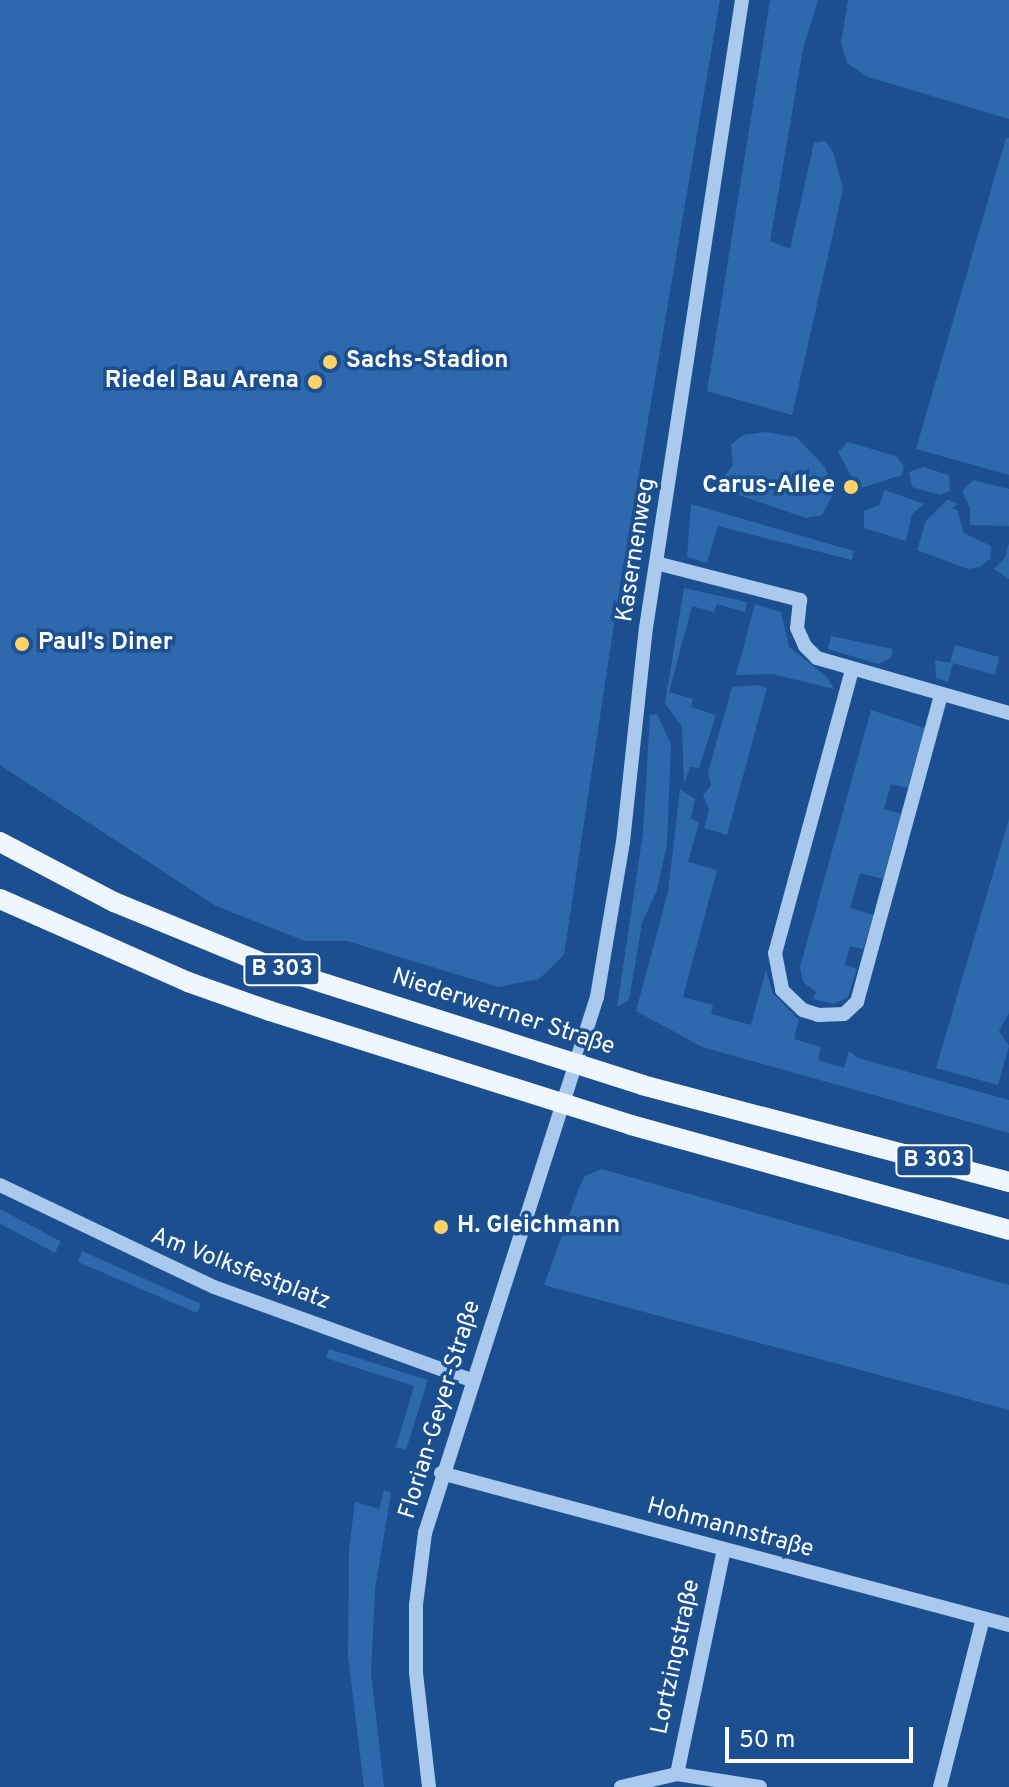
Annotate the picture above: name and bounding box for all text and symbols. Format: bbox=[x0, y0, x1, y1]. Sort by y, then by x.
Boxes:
place label: Sachs-Stadion bbox=[346, 348, 508, 376]
marker: Sachs-Stadion bbox=[321, 353, 339, 371]
place label: Riedel Bau Arena bbox=[104, 368, 299, 396]
marker: Riedel Bau Arena bbox=[306, 373, 324, 391]
place label: Carus-Allee bbox=[702, 473, 835, 501]
street label: Kasernenweg bbox=[611, 476, 663, 624]
marker: Carus-Allee bbox=[842, 478, 860, 496]
place label: Paul's Diner bbox=[38, 630, 173, 658]
marker: Paul's Diner bbox=[13, 635, 31, 653]
road number: B 303 bbox=[242, 952, 322, 988]
street label: Niederwerrner Straße bbox=[388, 963, 618, 1063]
road number: B 303 bbox=[894, 1143, 974, 1179]
place label: H. Gleichmann bbox=[457, 1213, 620, 1241]
marker: H. Gleichmann bbox=[432, 1218, 450, 1236]
street label: Am Volksfestplatz bbox=[146, 1222, 334, 1318]
street label: Florian-Geyer-Straße bbox=[394, 1297, 488, 1523]
street label: Hohmannstraße bbox=[643, 1493, 817, 1565]
street label: Lortzingstraße bbox=[647, 1577, 707, 1737]
scale bar bbox=[729, 1711, 917, 1761]
text: 50 m bbox=[739, 1726, 795, 1756]

